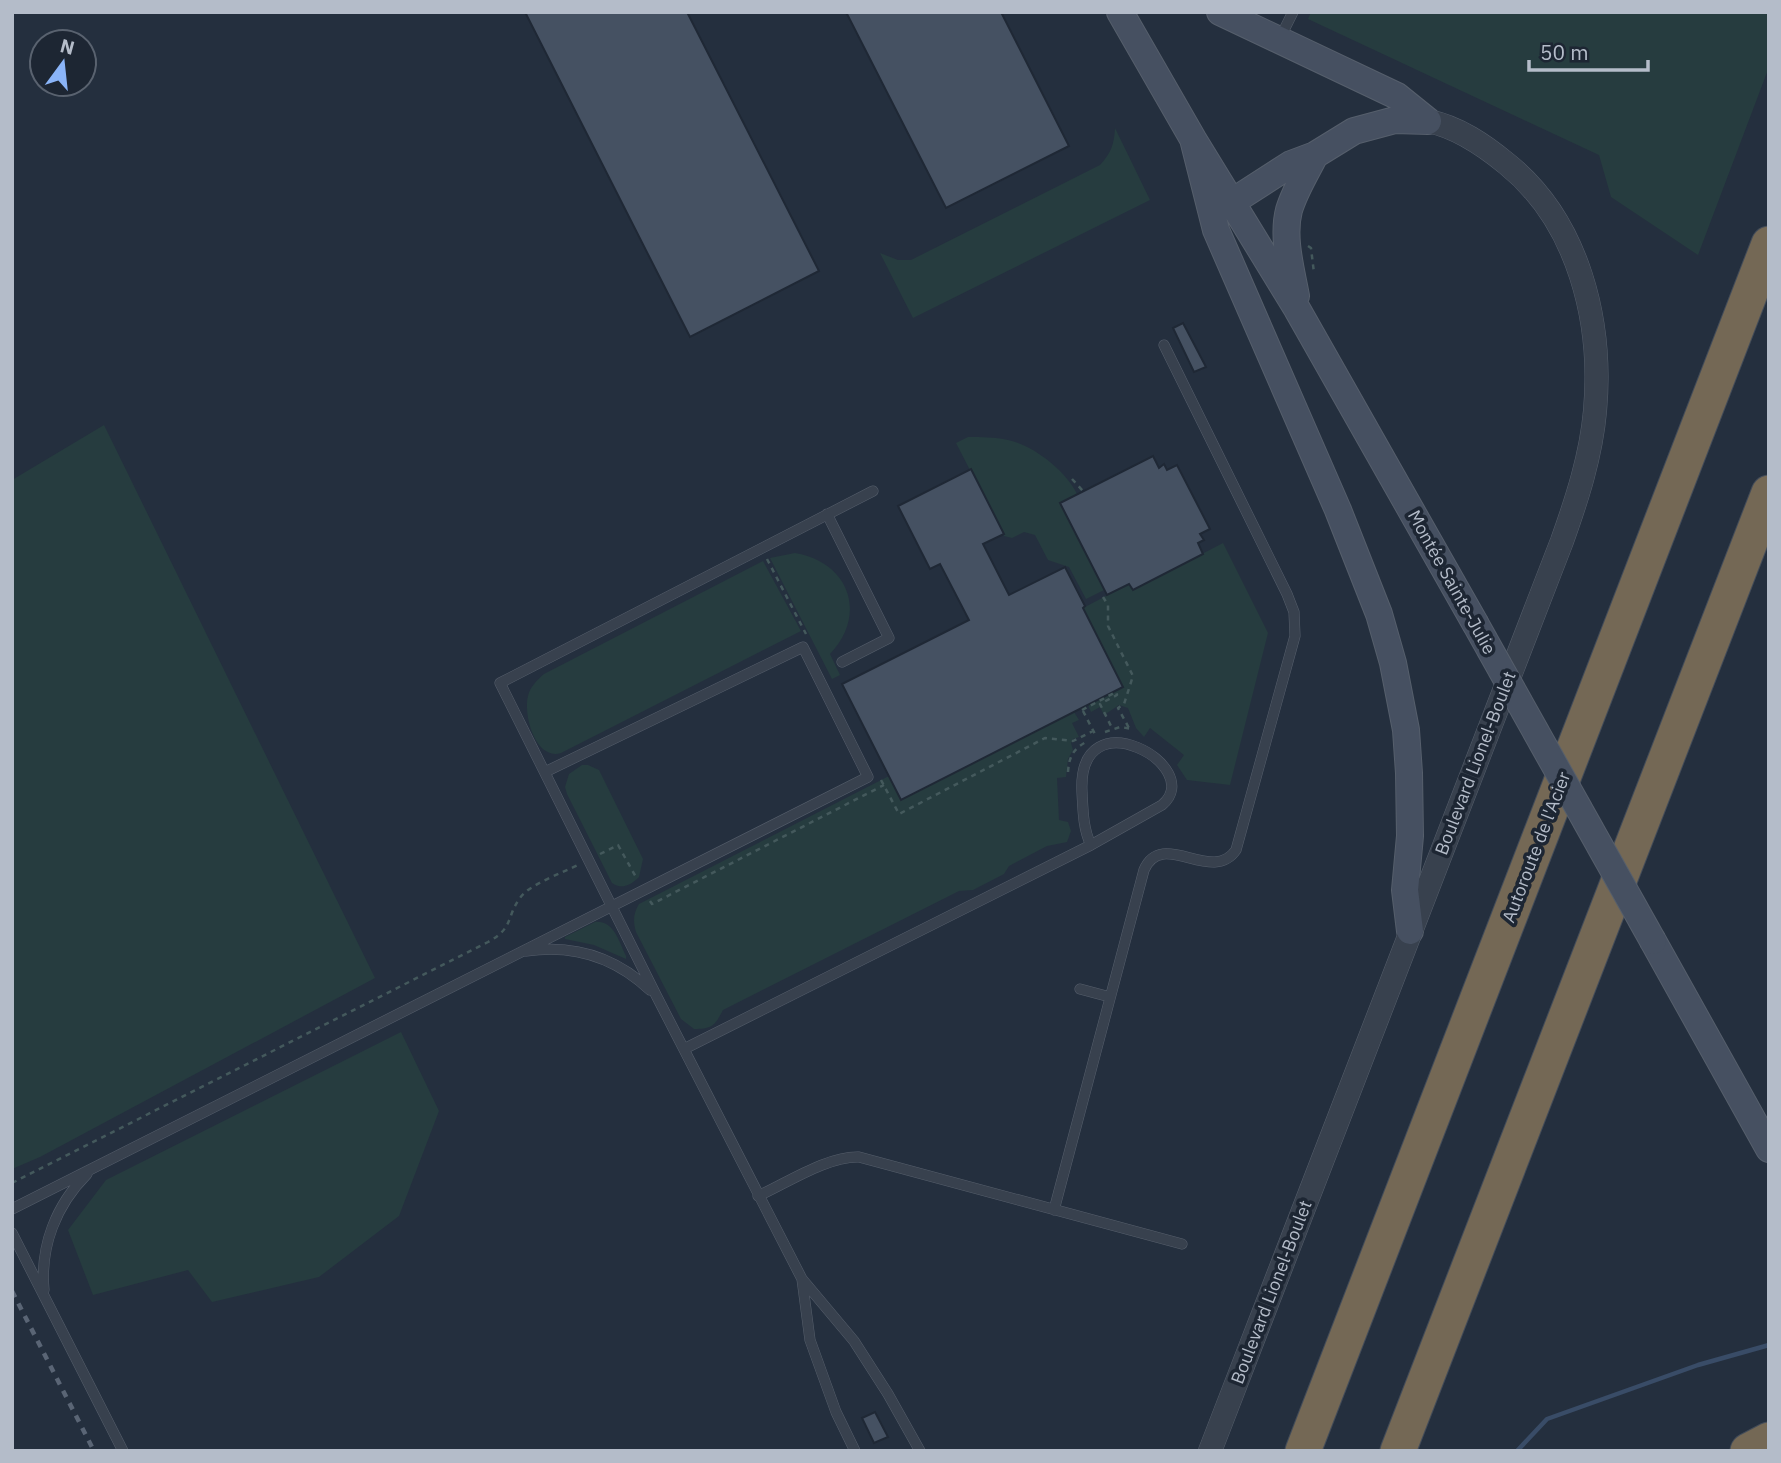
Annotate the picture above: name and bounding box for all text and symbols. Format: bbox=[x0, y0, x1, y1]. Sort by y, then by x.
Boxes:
north arrow bbox=[28, 28, 98, 98]
scale bar bbox=[1529, 28, 1648, 72]
text: N bbox=[58, 33, 77, 60]
text: 50 m bbox=[1540, 38, 1589, 66]
street label: Montée Sainte-Julie bbox=[1403, 506, 1501, 658]
street label: Boulevard Lionel-Boulet bbox=[1429, 668, 1521, 858]
street label: Autoroute de l'Acier bbox=[1497, 768, 1576, 926]
street label: Boulevard Lionel-Boulet bbox=[1225, 1197, 1317, 1387]

